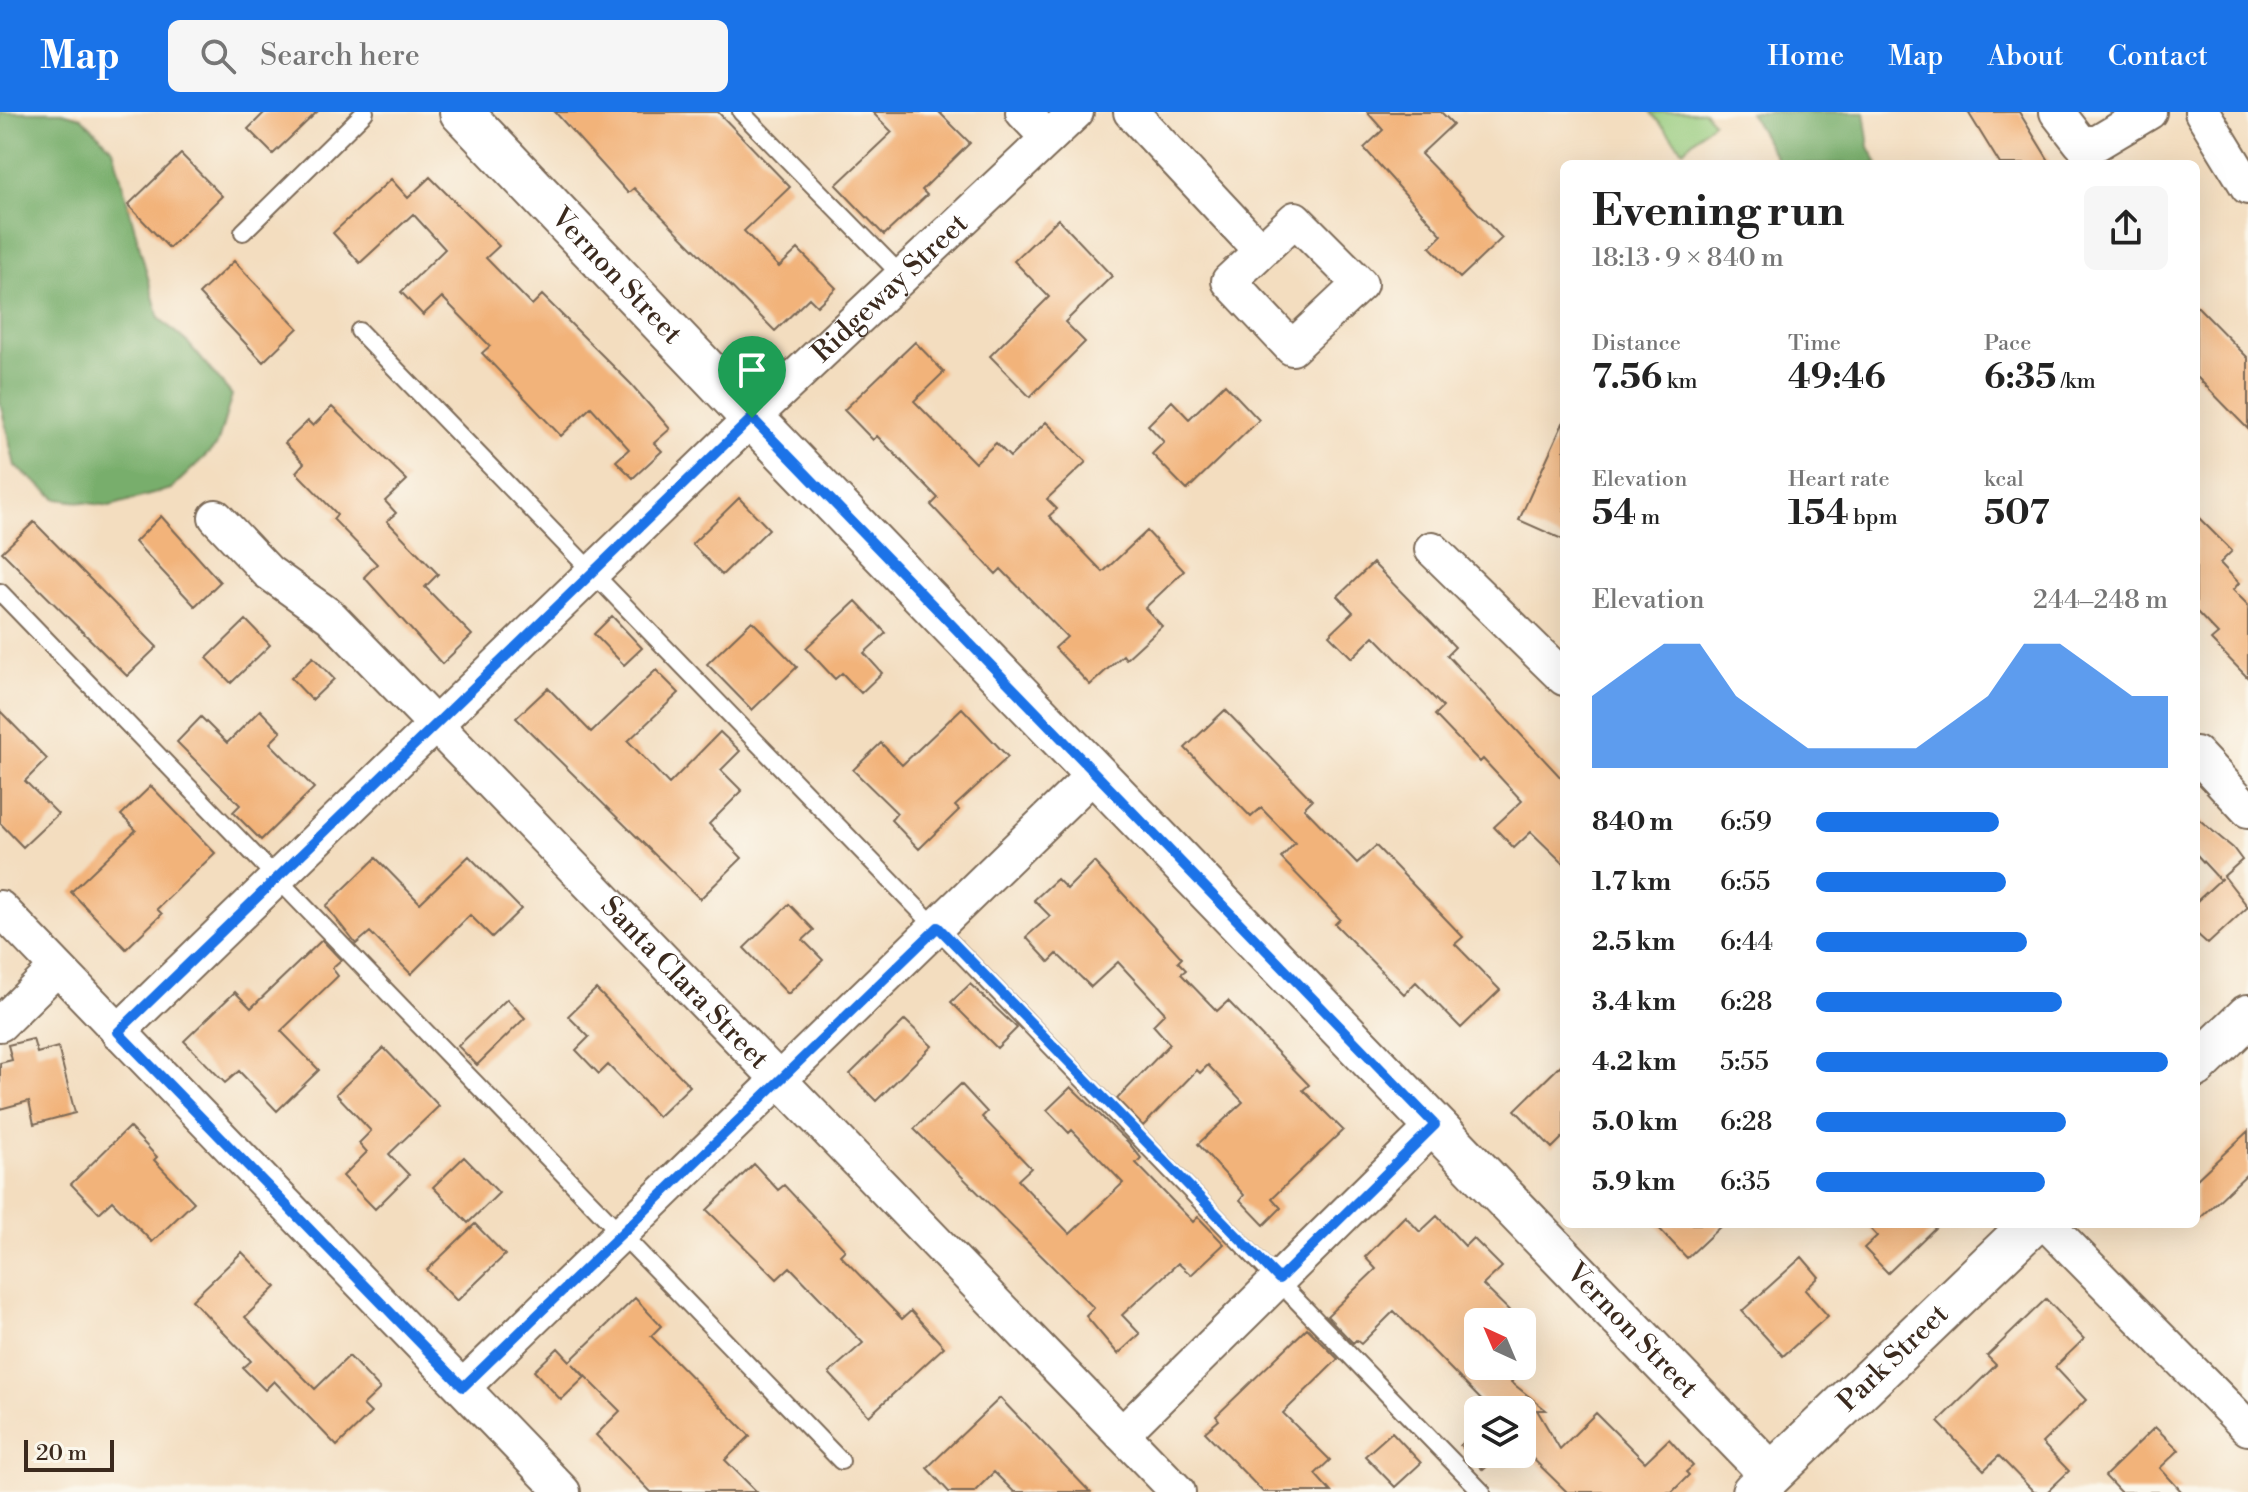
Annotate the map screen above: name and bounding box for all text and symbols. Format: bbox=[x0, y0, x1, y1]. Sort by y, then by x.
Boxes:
search box bbox=[168, 20, 728, 92]
text: Map bbox=[40, 33, 120, 80]
icon: search bbox=[196, 34, 240, 78]
text: Search here bbox=[260, 37, 420, 75]
text: Home bbox=[1768, 39, 1844, 74]
text: Map bbox=[1888, 39, 1943, 74]
text: About bbox=[1987, 39, 2064, 74]
text: Contact bbox=[2108, 39, 2208, 74]
text: Evening run bbox=[1592, 184, 1845, 239]
button: share bbox=[2084, 186, 2168, 270]
street label: Vernon Street bbox=[543, 199, 690, 351]
street label: Ridgeway Street bbox=[804, 206, 975, 370]
text: 18:13 · 9 × 840 m bbox=[1592, 242, 1784, 274]
text: Distance bbox=[1592, 330, 1681, 357]
text: Time bbox=[1788, 330, 1841, 357]
text: Pace bbox=[1984, 330, 2031, 357]
pin bbox=[718, 336, 786, 418]
icon: arrive bbox=[730, 348, 774, 392]
text: 7.56 bbox=[1592, 357, 1662, 399]
text: 49:46 bbox=[1788, 357, 1886, 399]
text: 6:35 bbox=[1984, 357, 2056, 399]
text: km bbox=[1662, 368, 1698, 395]
text: /km bbox=[2056, 368, 2096, 395]
text: Elevation bbox=[1592, 466, 1687, 493]
text: Heart rate bbox=[1788, 466, 1890, 493]
text: kcal bbox=[1984, 466, 2024, 493]
text: 54 bbox=[1592, 493, 1636, 535]
text: 154 bbox=[1788, 493, 1849, 535]
text: 507 bbox=[1984, 493, 2050, 535]
text: m bbox=[1636, 504, 1660, 531]
text: bpm bbox=[1849, 504, 1898, 531]
text: Elevation bbox=[1592, 584, 1705, 616]
text: 244–248 m bbox=[2033, 584, 2168, 616]
text: 840 m bbox=[1592, 806, 1673, 838]
text: 6:59 bbox=[1720, 806, 1772, 838]
text: 1.7 km bbox=[1592, 866, 1671, 898]
text: 6:55 bbox=[1720, 866, 1770, 898]
street label: Santa Clara Street bbox=[593, 889, 777, 1076]
text: 2.5 km bbox=[1592, 926, 1675, 958]
text: 6:44 bbox=[1720, 926, 1773, 958]
text: 3.4 km bbox=[1592, 986, 1676, 1018]
text: 6:28 bbox=[1720, 986, 1772, 1018]
text: 4.2 km bbox=[1592, 1046, 1677, 1078]
text: 5:55 bbox=[1720, 1046, 1769, 1078]
text: 5.0 km bbox=[1592, 1106, 1678, 1138]
text: 6:28 bbox=[1720, 1106, 1772, 1138]
text: 5.9 km bbox=[1592, 1166, 1676, 1198]
text: 6:35 bbox=[1720, 1166, 1770, 1198]
street label: Vernon Street bbox=[1558, 1254, 1706, 1406]
street label: Park Street bbox=[1830, 1296, 1956, 1419]
north arrow bbox=[1464, 1308, 1536, 1380]
map controls bbox=[1464, 1308, 1536, 1468]
button: layers bbox=[1464, 1396, 1536, 1468]
scale bar bbox=[24, 1436, 114, 1472]
text: 20 m bbox=[36, 1440, 87, 1467]

